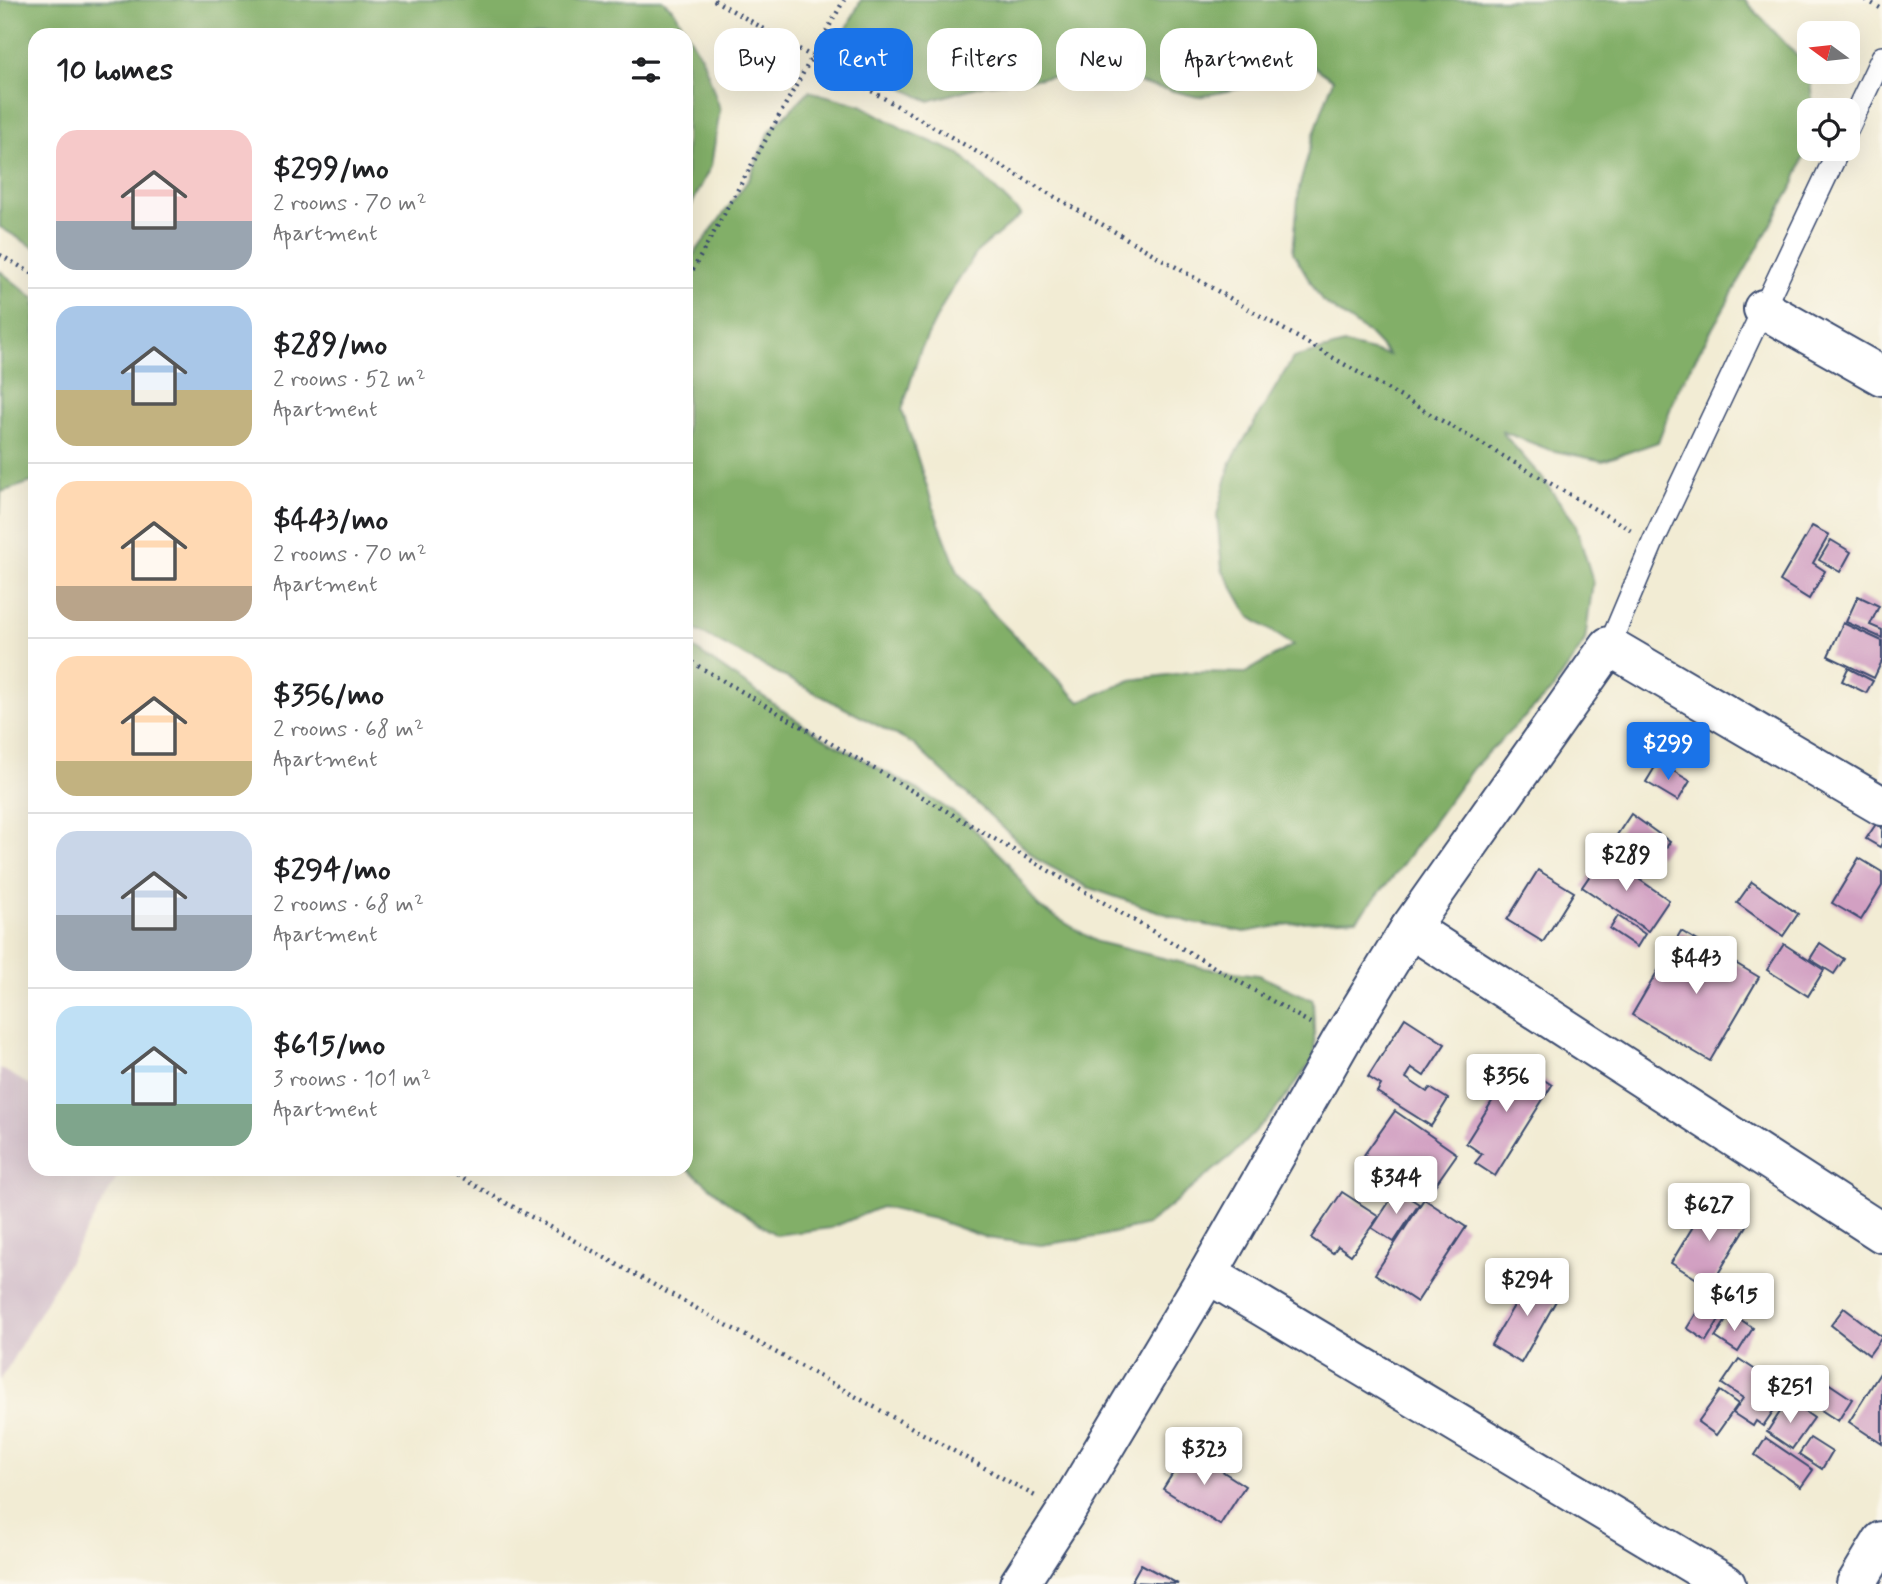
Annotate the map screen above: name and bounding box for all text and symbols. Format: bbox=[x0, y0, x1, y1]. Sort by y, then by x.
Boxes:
north arrow bbox=[1797, 21, 1860, 84]
map controls bbox=[1797, 21, 1860, 161]
chip: Buy bbox=[714, 28, 800, 91]
chip: Rent bbox=[814, 28, 913, 91]
chip: Filters bbox=[927, 28, 1042, 91]
chip: New bbox=[1056, 28, 1146, 91]
chip: Apartment bbox=[1160, 28, 1317, 91]
text: 10 homes bbox=[56, 51, 173, 90]
icon: filters bbox=[627, 51, 665, 89]
button: locate bbox=[1797, 98, 1860, 161]
text: $299/mo bbox=[273, 150, 389, 189]
icon: home bbox=[112, 158, 196, 242]
text: 2 rooms · 70 m² bbox=[273, 189, 427, 219]
text: Apartment bbox=[273, 219, 378, 249]
text: $289/mo bbox=[273, 326, 387, 365]
icon: home bbox=[112, 334, 196, 418]
text: 2 rooms · 52 m² bbox=[273, 365, 426, 395]
text: Apartment bbox=[273, 395, 378, 425]
text: $443/mo bbox=[273, 501, 388, 540]
icon: home bbox=[112, 509, 196, 593]
text: 2 rooms · 70 m² bbox=[273, 540, 427, 570]
text: Apartment bbox=[273, 570, 378, 600]
text: $356/mo bbox=[273, 676, 384, 715]
icon: home bbox=[112, 684, 196, 768]
text: 2 rooms · 68 m² bbox=[273, 715, 424, 745]
pin: $299 bbox=[1627, 722, 1709, 782]
text: $299 bbox=[1643, 730, 1693, 760]
text: Apartment bbox=[273, 745, 378, 775]
pin: $289 bbox=[1585, 834, 1667, 893]
text: $289 bbox=[1601, 841, 1651, 871]
text: $294/mo bbox=[273, 851, 391, 890]
icon: home bbox=[112, 859, 196, 943]
text: 2 rooms · 68 m² bbox=[273, 890, 424, 920]
text: Apartment bbox=[273, 920, 378, 950]
pin: $443 bbox=[1655, 936, 1737, 996]
text: $443 bbox=[1671, 944, 1721, 974]
text: $615/mo bbox=[273, 1026, 385, 1065]
icon: home bbox=[112, 1034, 196, 1118]
pin: $356 bbox=[1465, 1054, 1547, 1114]
text: $356 bbox=[1482, 1062, 1530, 1092]
text: 3 rooms · 101 m² bbox=[273, 1065, 431, 1095]
text: Apartment bbox=[273, 1095, 378, 1125]
pin: $344 bbox=[1355, 1156, 1437, 1216]
text: $344 bbox=[1370, 1164, 1422, 1194]
pin: $627 bbox=[1668, 1184, 1750, 1243]
text: $627 bbox=[1684, 1191, 1734, 1221]
pin: $294 bbox=[1486, 1258, 1568, 1318]
text: $294 bbox=[1501, 1266, 1553, 1296]
pin: $615 bbox=[1693, 1274, 1775, 1333]
text: $615 bbox=[1710, 1281, 1758, 1311]
pin: $251 bbox=[1749, 1366, 1831, 1425]
text: $251 bbox=[1767, 1373, 1813, 1403]
pin: $323 bbox=[1163, 1428, 1245, 1487]
text: $323 bbox=[1181, 1435, 1227, 1465]

